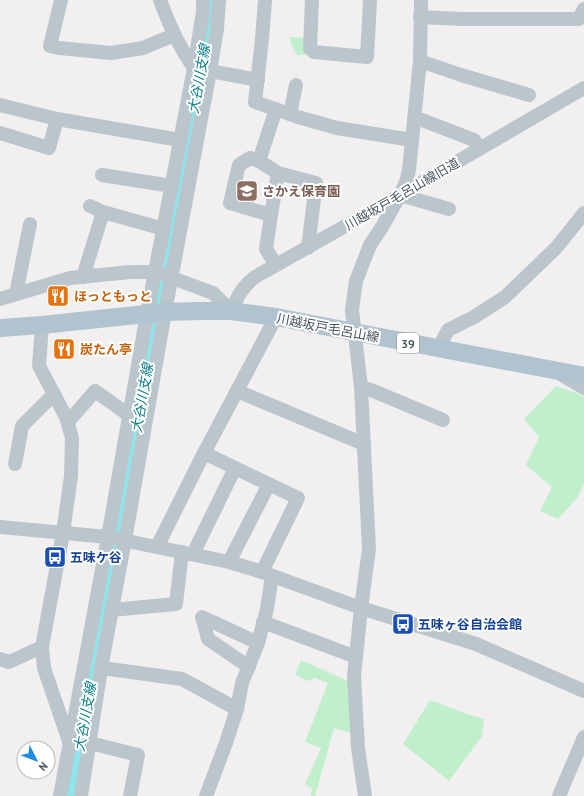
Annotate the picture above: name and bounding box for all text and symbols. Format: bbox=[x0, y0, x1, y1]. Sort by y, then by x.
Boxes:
water label: 大谷川支線 bbox=[184, 41, 214, 115]
street label: 川越坂戸毛呂山線旧道 bbox=[341, 154, 463, 234]
school or university icon: さかえ保育園 bbox=[234, 178, 260, 204]
place label: さかえ保育園 bbox=[262, 183, 340, 200]
restaurant icon: ほっともっと bbox=[45, 283, 71, 309]
place label: ほっともっと bbox=[74, 288, 152, 305]
street label: 川越坂戸毛呂山線 bbox=[275, 310, 381, 346]
road number: 39 bbox=[397, 333, 419, 353]
restaurant icon: 炭たん亭 bbox=[51, 336, 77, 362]
place label: 炭たん亭 bbox=[80, 341, 132, 358]
water label: 大谷川支線 bbox=[127, 360, 157, 434]
bus stop icon: 五味ケ谷 bbox=[42, 544, 68, 570]
place label: 五味ケ谷 bbox=[70, 549, 122, 566]
bus stop icon: 五味ヶ谷自治会館 bbox=[390, 611, 416, 637]
place label: 五味ヶ谷自治会館 bbox=[418, 616, 522, 633]
water label: 大谷川支線 bbox=[70, 679, 100, 753]
north arrow bbox=[16, 740, 56, 780]
text: N bbox=[36, 759, 51, 774]

